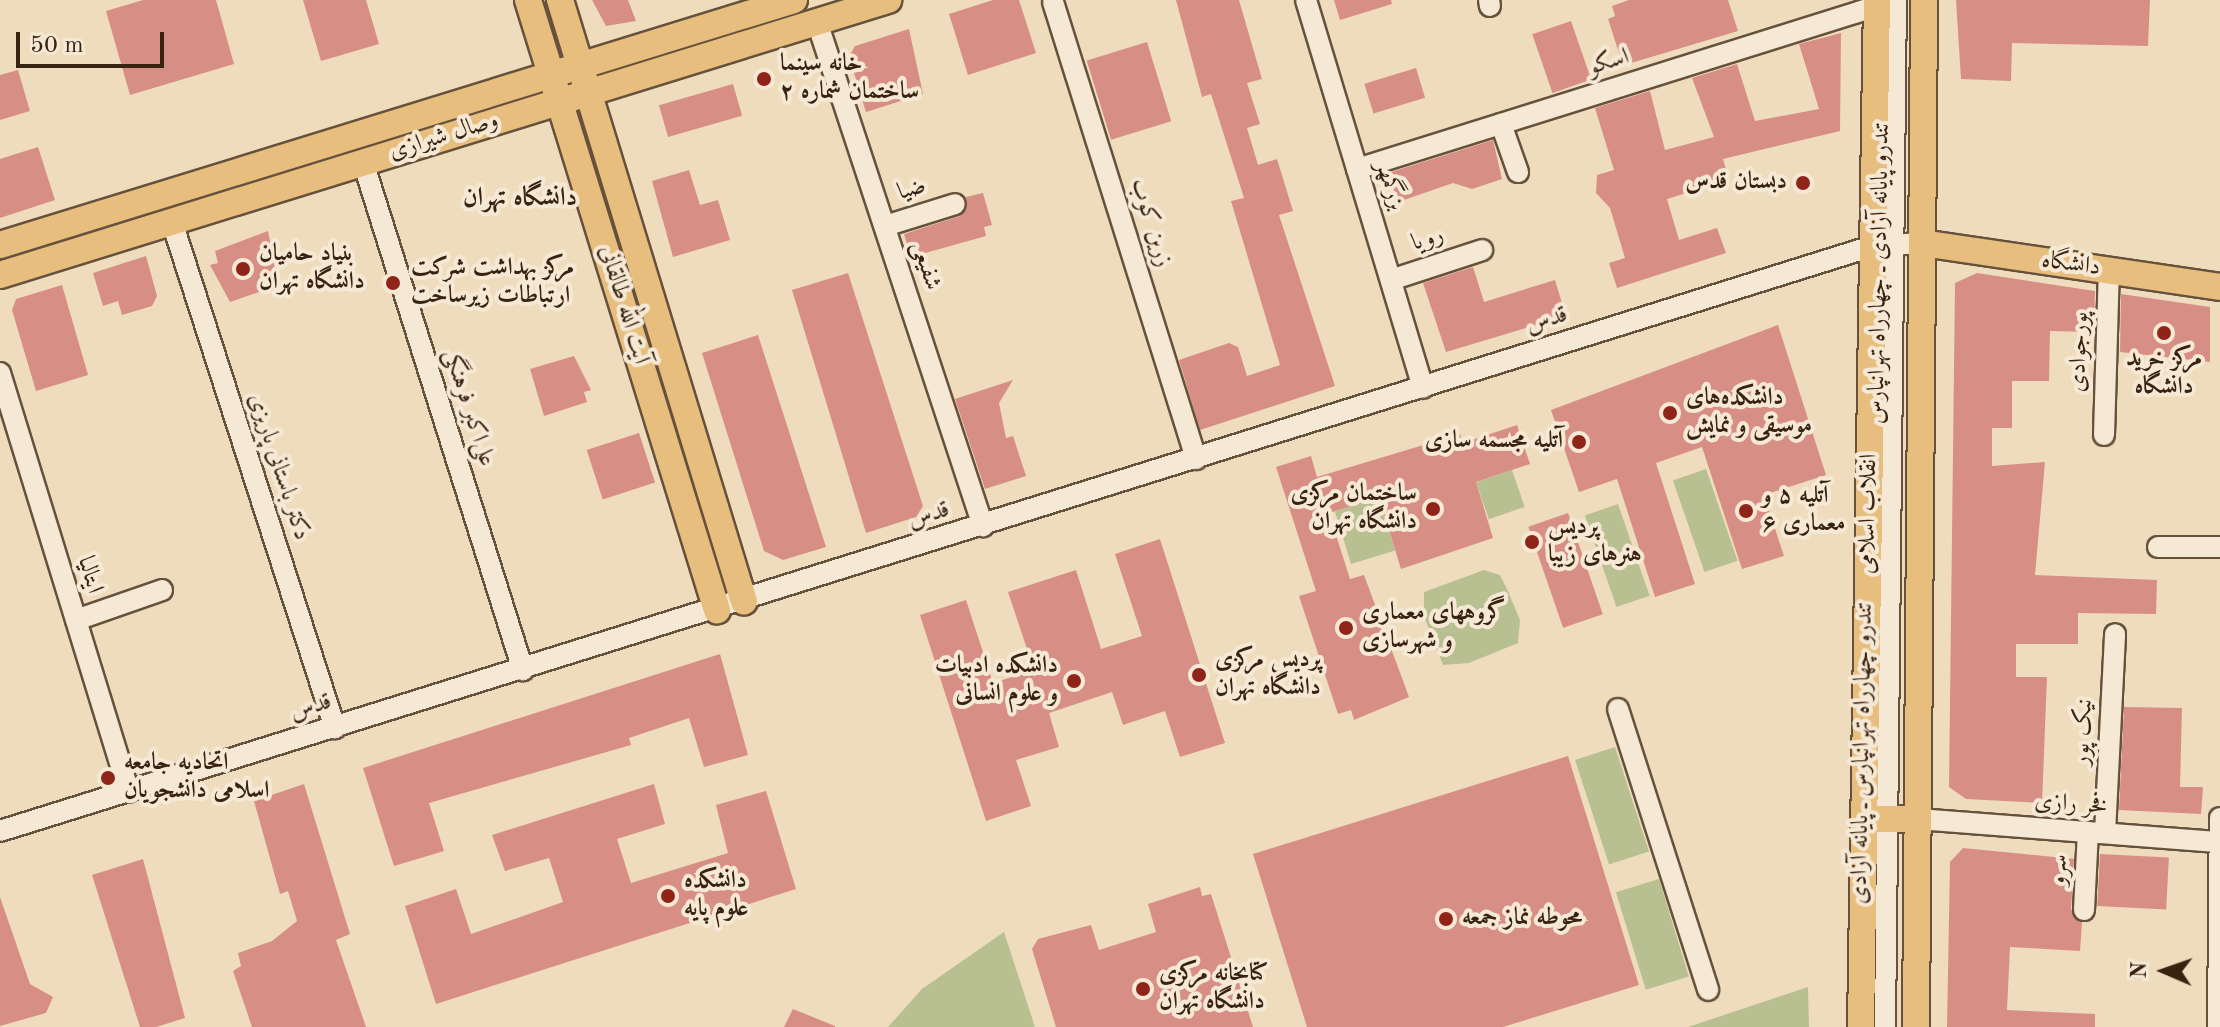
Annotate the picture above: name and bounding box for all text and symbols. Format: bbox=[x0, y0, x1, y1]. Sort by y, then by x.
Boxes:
scale bar bbox=[20, 16, 168, 66]
text: 50 m bbox=[30, 34, 84, 58]
street label: اسکو bbox=[1585, 43, 1633, 83]
place label: خانه سینما ساختمان شماره ۲ bbox=[780, 51, 919, 107]
marker: خانه سینما ساختمان شماره ۲ bbox=[755, 70, 773, 88]
street label: وصال شیرازی bbox=[386, 107, 502, 167]
street label: تندرو پایانه آزادی ـ چهارراه تهرانپارس bbox=[1863, 121, 1897, 425]
street label: بزرگمهر bbox=[1368, 158, 1410, 214]
place label: دبستان قدس bbox=[1685, 169, 1787, 197]
street label: ضیا bbox=[894, 172, 930, 208]
marker: دبستان قدس bbox=[1794, 174, 1812, 192]
street label: زرین کوب bbox=[1123, 175, 1177, 271]
district label: دانشگاه تهران bbox=[463, 183, 577, 215]
street label: رویا bbox=[1408, 221, 1448, 259]
street label: شفیعی bbox=[904, 238, 946, 294]
place label: بنیاد حامیان دانشگاه تهران bbox=[259, 241, 365, 297]
street label: آیت الله طالقانی bbox=[591, 242, 655, 368]
street label: دانشگاه bbox=[2040, 247, 2102, 283]
place label: مرکز بهداشت شرکت ارتباطات زیرساخت bbox=[411, 255, 574, 311]
marker: بنیاد حامیان دانشگاه تهران bbox=[234, 260, 252, 278]
marker: مرکز بهداشت شرکت ارتباطات زیرساخت bbox=[382, 272, 404, 294]
street label: قدس bbox=[1523, 301, 1571, 341]
street label: پورجوادی bbox=[2064, 311, 2096, 393]
marker: مرکز خرید دانشگاه bbox=[2155, 324, 2173, 342]
street label: علی‌اکبر فرهنگی bbox=[436, 346, 500, 470]
place label: مرکز خرید دانشگاه bbox=[2126, 346, 2202, 402]
place label: دانشکده‌های موسیقی و نمایش bbox=[1686, 385, 1812, 441]
street label: دکتر باستانی پاریزی bbox=[241, 390, 315, 544]
marker: دانشکده‌های موسیقی و نمایش bbox=[1661, 404, 1679, 422]
place label: آتلیه مجسمه سازی bbox=[1425, 428, 1563, 456]
marker: آتلیه مجسمه سازی bbox=[1570, 433, 1588, 451]
street label: انقلاب اسلامی bbox=[1854, 454, 1884, 574]
place label: ساختمان مرکزی دانشگاه تهران bbox=[1290, 481, 1417, 537]
place label: آتلیه ۵ و ۶ معماری bbox=[1762, 483, 1845, 539]
street label: قدس bbox=[905, 496, 953, 536]
marker: ساختمان مرکزی دانشگاه تهران bbox=[1424, 500, 1442, 518]
marker: آتلیه ۵ و ۶ معماری bbox=[1737, 502, 1755, 520]
place label: پردیس هنرهای زیبا bbox=[1548, 514, 1642, 570]
marker: پردیس هنرهای زیبا bbox=[1523, 533, 1541, 551]
street label: ایتالیا bbox=[70, 553, 108, 597]
place label: گروههای معماری و شهرسازی bbox=[1362, 600, 1505, 656]
street label: تندرو چهارراه تهرانپارس ـ پایانه آزادی bbox=[1846, 601, 1880, 905]
marker: گروههای معماری و شهرسازی bbox=[1337, 619, 1355, 637]
place label: پردیس مرکزی دانشگاه‌ تهران bbox=[1215, 647, 1321, 703]
place label: دانشکده ادبیات و علوم انسانی bbox=[935, 653, 1058, 709]
marker: پردیس مرکزی دانشگاه‌ تهران bbox=[1190, 666, 1208, 684]
marker: دانشکده ادبیات و علوم انسانی bbox=[1065, 672, 1083, 690]
street label: قدس bbox=[287, 688, 335, 728]
street label: نیک پور bbox=[2068, 698, 2100, 766]
place label: اتحادیه جامعه اسلامی دانشجویان bbox=[124, 750, 270, 806]
marker: اتحادیه جامعه اسلامی دانشجویان bbox=[99, 769, 117, 787]
street label: فخر رازی bbox=[2033, 788, 2109, 822]
street label: سرو bbox=[2045, 854, 2075, 886]
place label: دانشکده علوم پایه bbox=[684, 868, 748, 924]
marker: دانشکده علوم پایه bbox=[659, 887, 677, 905]
place label: محوطه نماز جمعه bbox=[1462, 905, 1582, 933]
marker: محوطه نماز جمعه bbox=[1437, 910, 1455, 928]
north arrow bbox=[2124, 931, 2204, 1011]
place label: کتابخانه مرکزی دانشگاه تهران bbox=[1159, 961, 1268, 1017]
text: N bbox=[2129, 961, 2151, 979]
marker: کتابخانه مرکزی دانشگاه تهران bbox=[1134, 980, 1152, 998]

